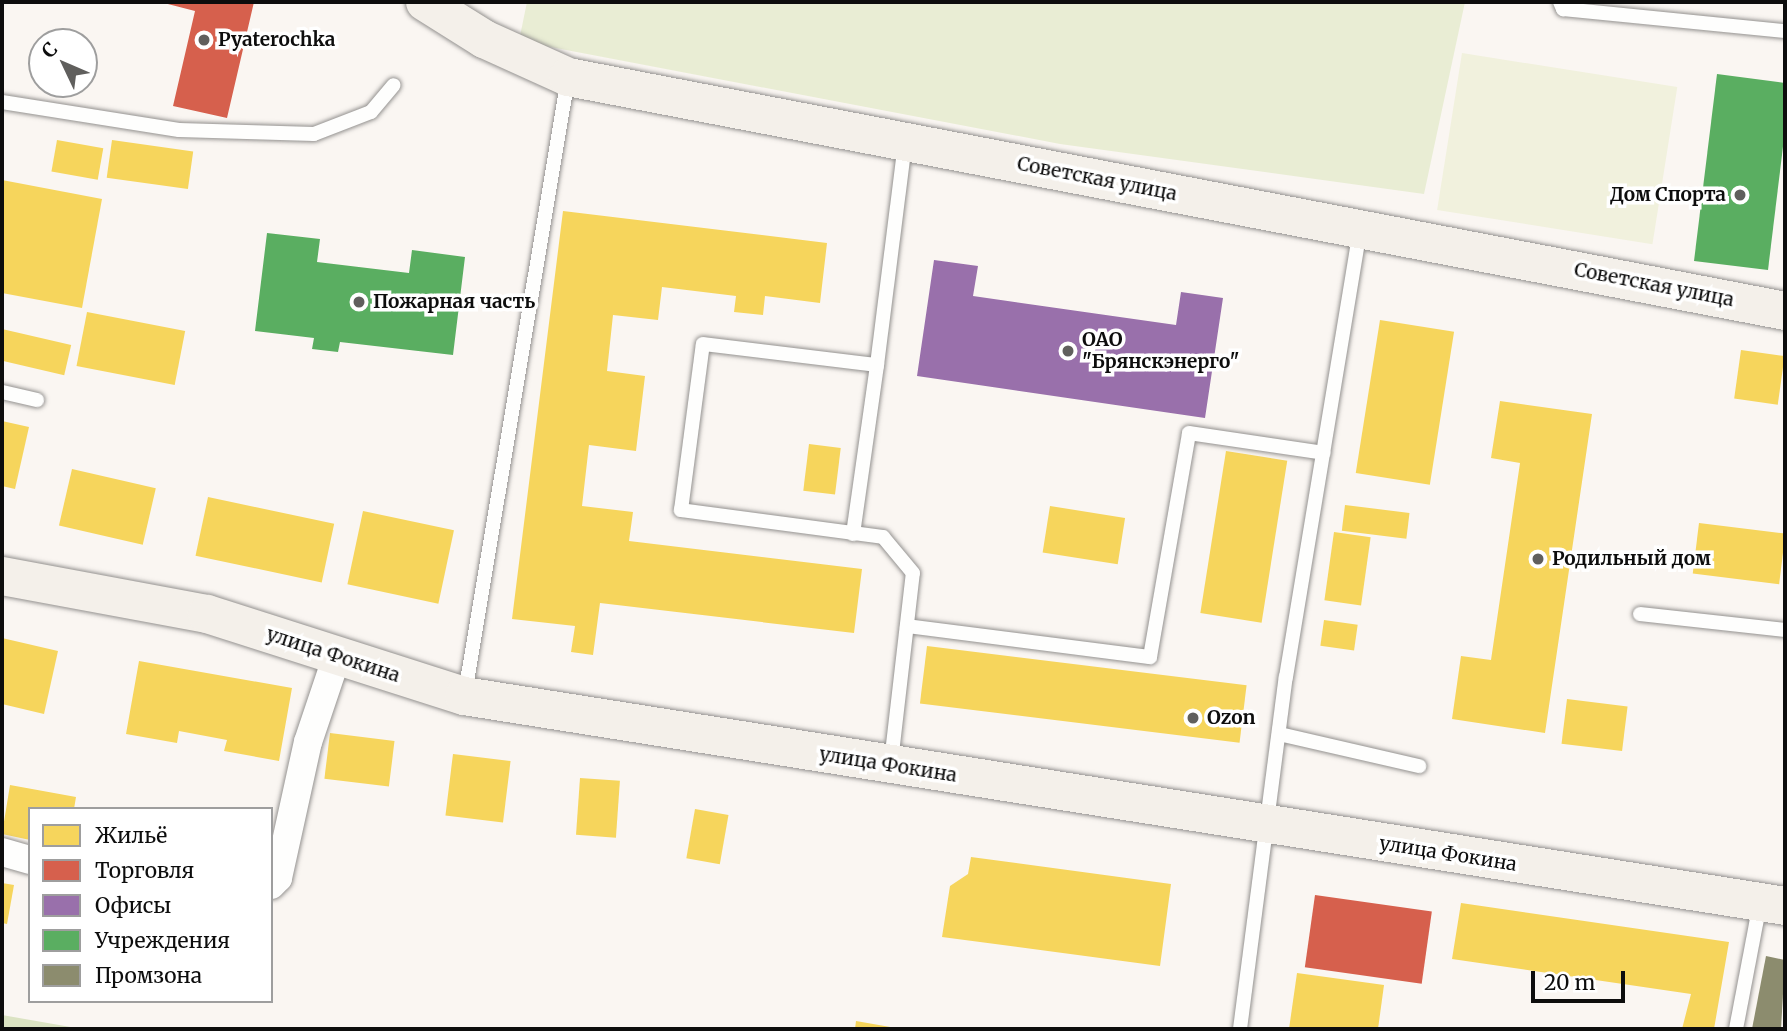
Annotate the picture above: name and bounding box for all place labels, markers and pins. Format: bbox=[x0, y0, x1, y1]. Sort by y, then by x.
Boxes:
place label: Pyaterochka bbox=[218, 29, 335, 51]
marker: Pyaterochka bbox=[196, 32, 212, 48]
place label: Дом Спорта bbox=[1610, 184, 1726, 206]
marker: Дом Спорта bbox=[1732, 187, 1748, 203]
place label: Пожарная часть bbox=[373, 291, 535, 313]
marker: Пожарная часть bbox=[351, 294, 367, 310]
place label: ОАО "Брянскэнерго" bbox=[1082, 329, 1239, 373]
marker: ОАО "Брянскэнерго" bbox=[1060, 343, 1076, 359]
place label: Родильный дом bbox=[1552, 548, 1711, 570]
marker: Родильный дом bbox=[1530, 551, 1546, 567]
place label: Ozon bbox=[1207, 707, 1255, 729]
marker: Ozon bbox=[1185, 710, 1201, 726]

